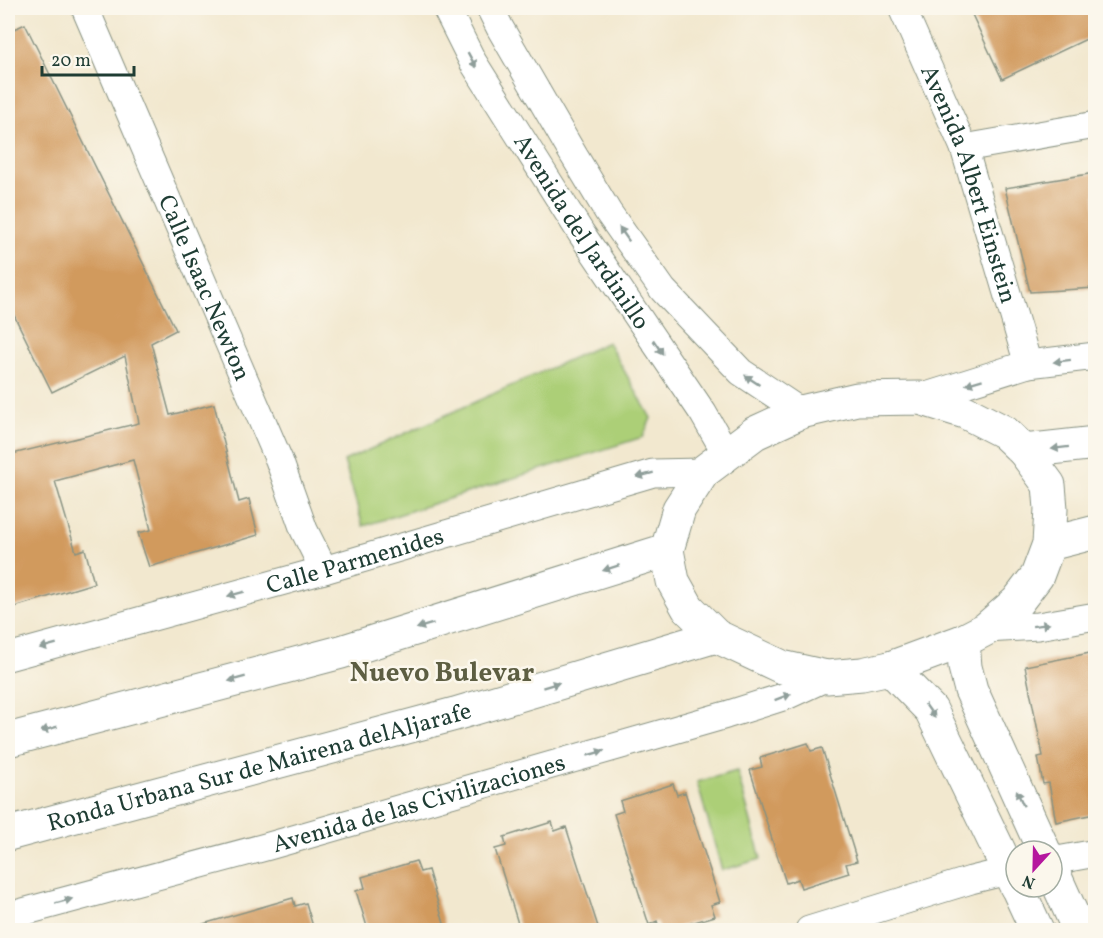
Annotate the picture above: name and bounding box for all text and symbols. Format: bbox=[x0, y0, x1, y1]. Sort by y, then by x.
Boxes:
scale bar bbox=[42, 39, 134, 77]
text: 20 m bbox=[51, 49, 91, 74]
one-way arrow bbox=[467, 52, 477, 69]
street label: Avenida Albert Einstein bbox=[910, 60, 1024, 308]
street label: Avenida del Jardinillo bbox=[504, 128, 657, 337]
street label: Calle Isaac Newton bbox=[148, 190, 258, 386]
one-way arrow bbox=[619, 226, 630, 242]
one-way arrow bbox=[652, 339, 663, 355]
one-way arrow bbox=[1052, 356, 1071, 365]
one-way arrow bbox=[744, 375, 760, 386]
one-way arrow bbox=[965, 378, 983, 387]
one-way arrow bbox=[1050, 443, 1069, 452]
one-way arrow bbox=[635, 471, 654, 481]
street label: Calle Parmenides bbox=[263, 521, 448, 604]
one-way arrow bbox=[602, 564, 620, 573]
one-way arrow bbox=[226, 590, 244, 599]
one-way arrow bbox=[1032, 620, 1051, 629]
one-way arrow bbox=[416, 622, 434, 631]
one-way arrow bbox=[38, 642, 56, 651]
district label: Nuevo Bulevar bbox=[350, 655, 534, 693]
one-way arrow bbox=[228, 675, 246, 685]
one-way arrow bbox=[542, 680, 560, 689]
one-way arrow bbox=[774, 692, 792, 702]
street label: Ronda Urbana Sur de Mairena delAljarafe bbox=[44, 695, 476, 842]
one-way arrow bbox=[924, 702, 936, 718]
one-way arrow bbox=[40, 725, 58, 734]
street label: Avenida de las Civilizaciones bbox=[269, 747, 570, 863]
one-way arrow bbox=[587, 747, 605, 757]
one-way arrow bbox=[1015, 789, 1024, 806]
north arrow bbox=[1004, 839, 1064, 899]
text: N bbox=[1019, 869, 1039, 893]
one-way arrow bbox=[55, 895, 73, 905]

